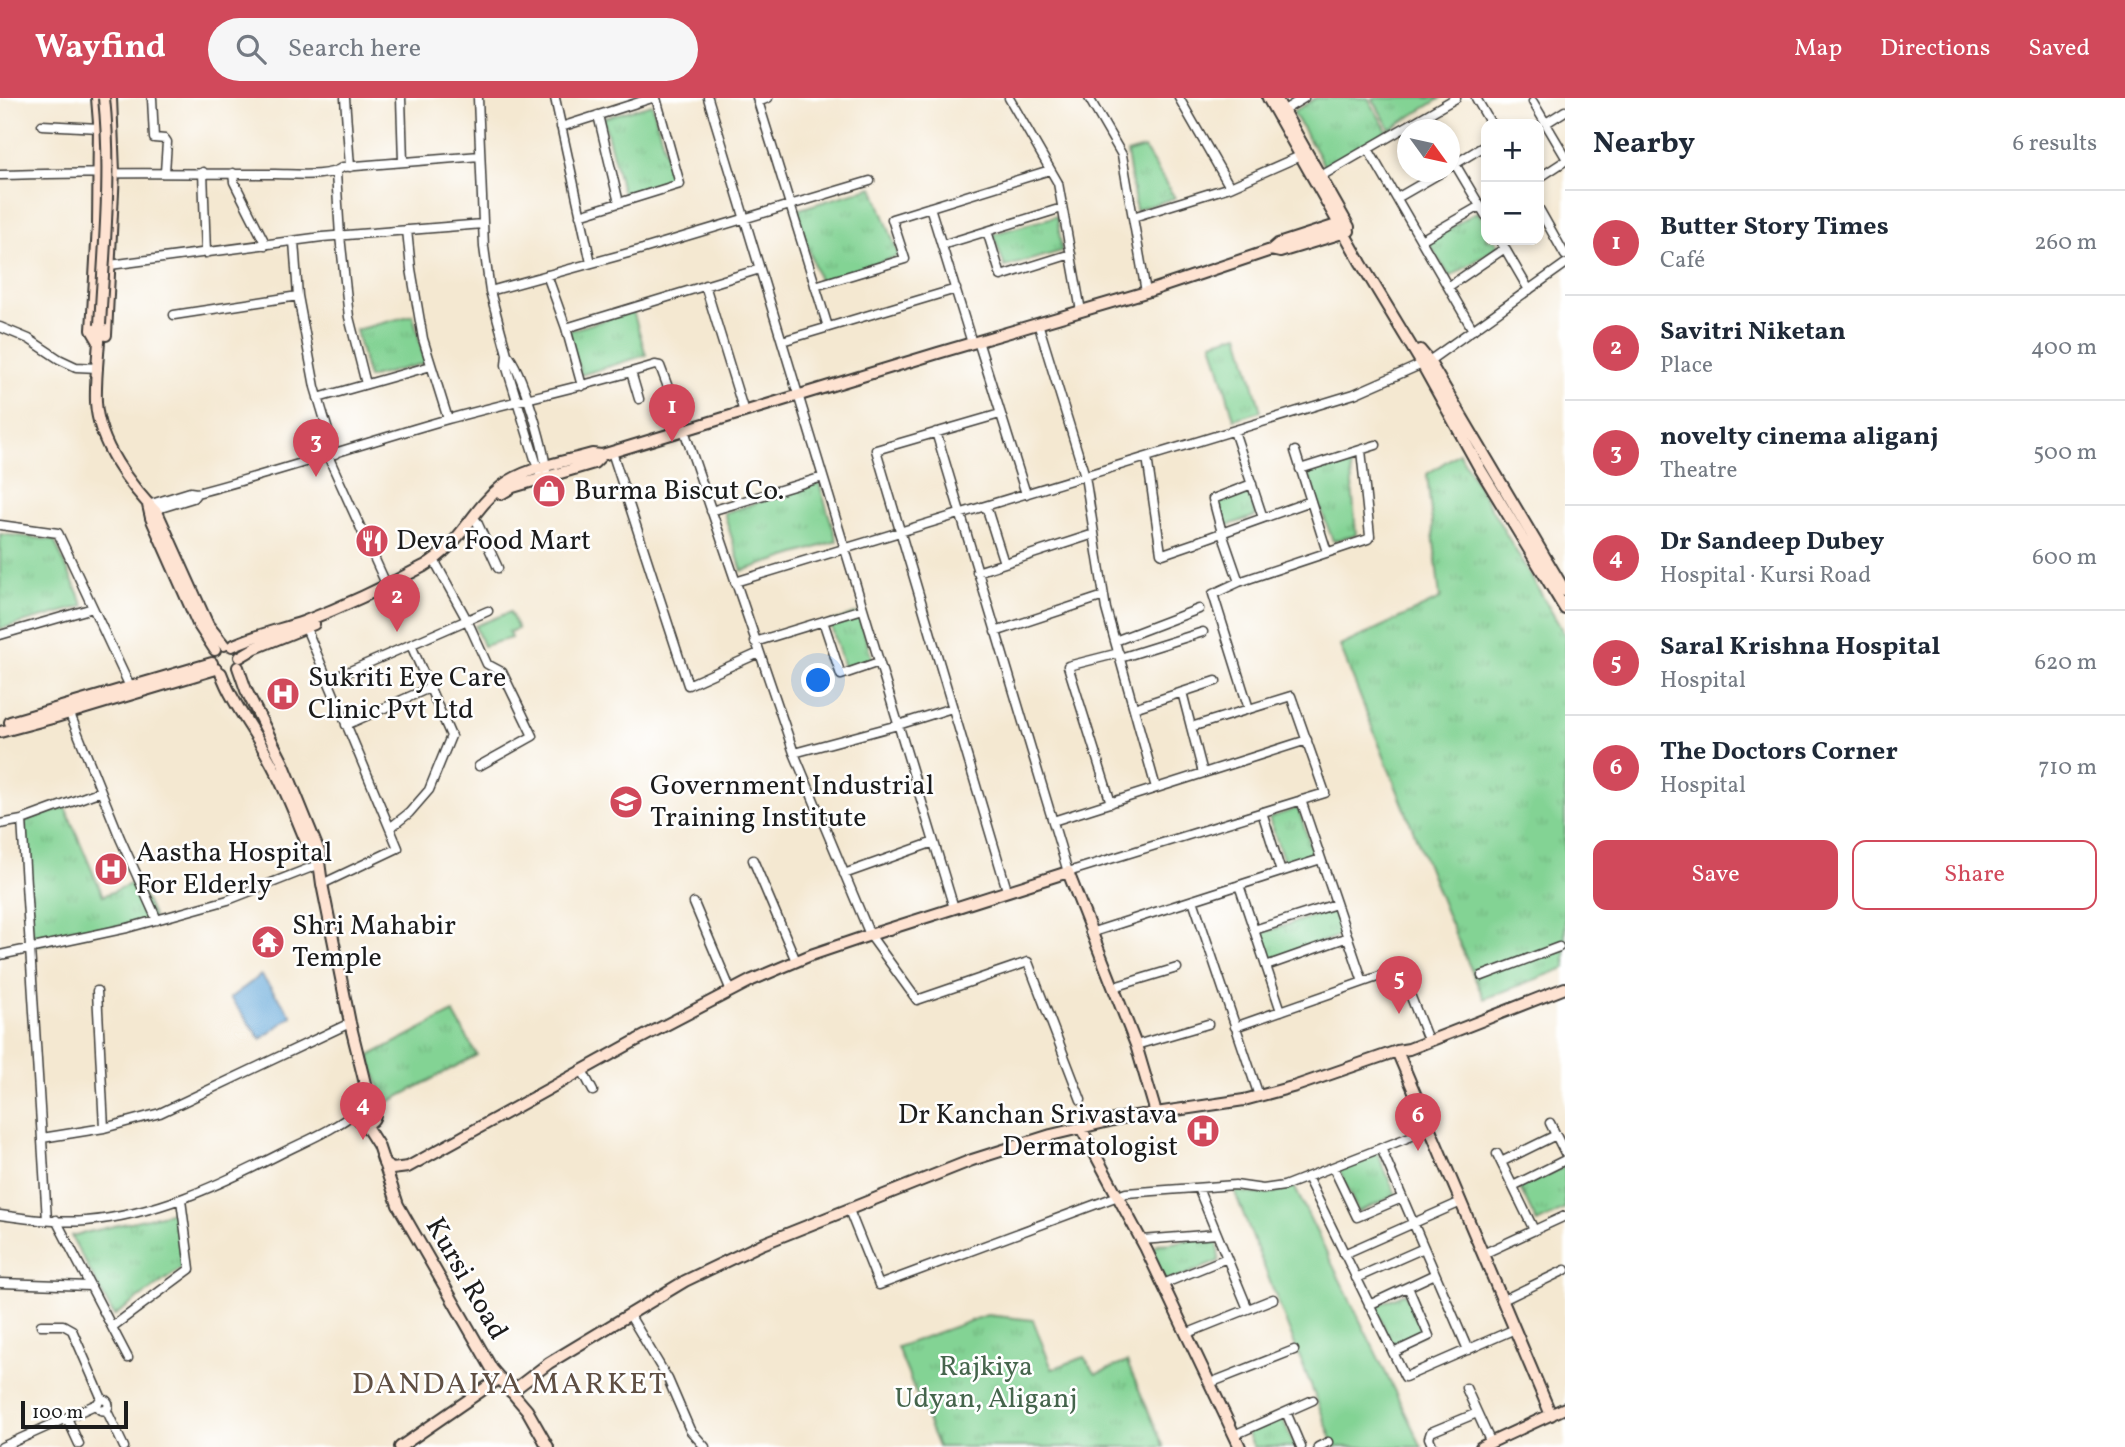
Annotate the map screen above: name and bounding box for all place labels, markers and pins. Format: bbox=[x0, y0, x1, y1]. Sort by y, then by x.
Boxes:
pin: 1 bbox=[649, 384, 695, 442]
pin: 3 bbox=[293, 419, 339, 477]
shop icon: Burma Biscut Co. bbox=[530, 472, 568, 510]
place label: Burma Biscut Co. bbox=[574, 472, 784, 511]
restaurant icon: Deva Food Mart bbox=[353, 522, 391, 560]
place label: Deva Food Mart bbox=[396, 522, 591, 561]
pin: 2 bbox=[374, 574, 420, 632]
place label: Sukriti Eye Care Clinic Pvt Ltd bbox=[308, 659, 506, 730]
hospital icon: Sukriti Eye Care Clinic Pvt Ltd bbox=[264, 675, 302, 713]
place label: Government Industrial Training Institute bbox=[650, 767, 934, 838]
school or university icon: Government Industrial Training Institute bbox=[607, 783, 645, 821]
place label: Aastha Hospital For Elderly bbox=[136, 834, 332, 905]
hospital icon: Aastha Hospital For Elderly bbox=[92, 850, 130, 888]
place label: Shri Mahabir Temple bbox=[292, 907, 456, 978]
temple icon: Shri Mahabir Temple bbox=[249, 923, 287, 961]
pin: 5 bbox=[1376, 956, 1422, 1014]
pin: 4 bbox=[340, 1082, 386, 1140]
pin: 6 bbox=[1395, 1093, 1441, 1151]
place label: Dr Kanchan Srivastava Dermatologist bbox=[898, 1096, 1178, 1167]
hospital icon: Dr Kanchan Srivastava Dermatologist bbox=[1184, 1112, 1222, 1150]

